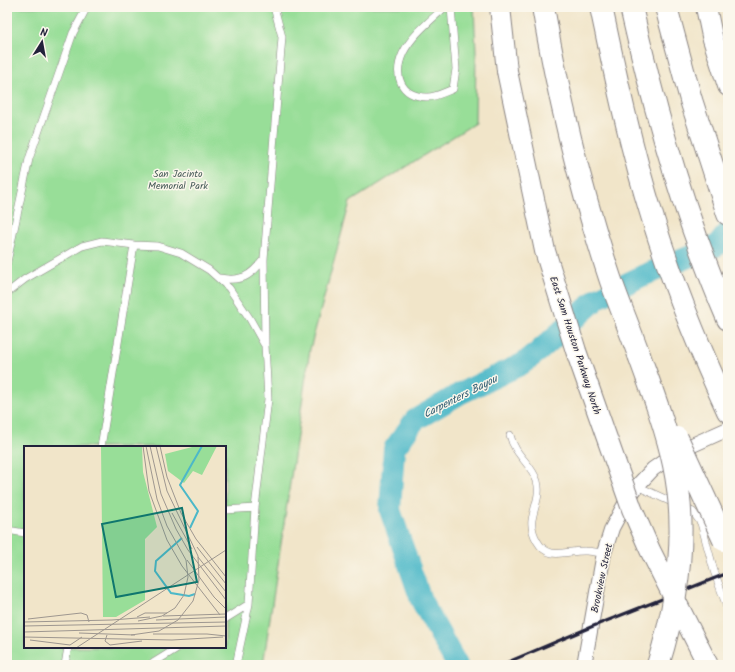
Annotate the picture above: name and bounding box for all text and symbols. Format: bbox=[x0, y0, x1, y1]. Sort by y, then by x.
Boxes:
north arrow bbox=[22, 22, 62, 62]
text: N bbox=[39, 24, 49, 43]
park label: San Jacinto Memorial Park bbox=[148, 166, 208, 194]
street label: East Sam Houston Parkway North bbox=[545, 274, 605, 417]
water label: Carpenters Bayou bbox=[420, 370, 502, 423]
inset map bbox=[24, 446, 226, 648]
street label: Brookview Street bbox=[587, 542, 617, 614]

